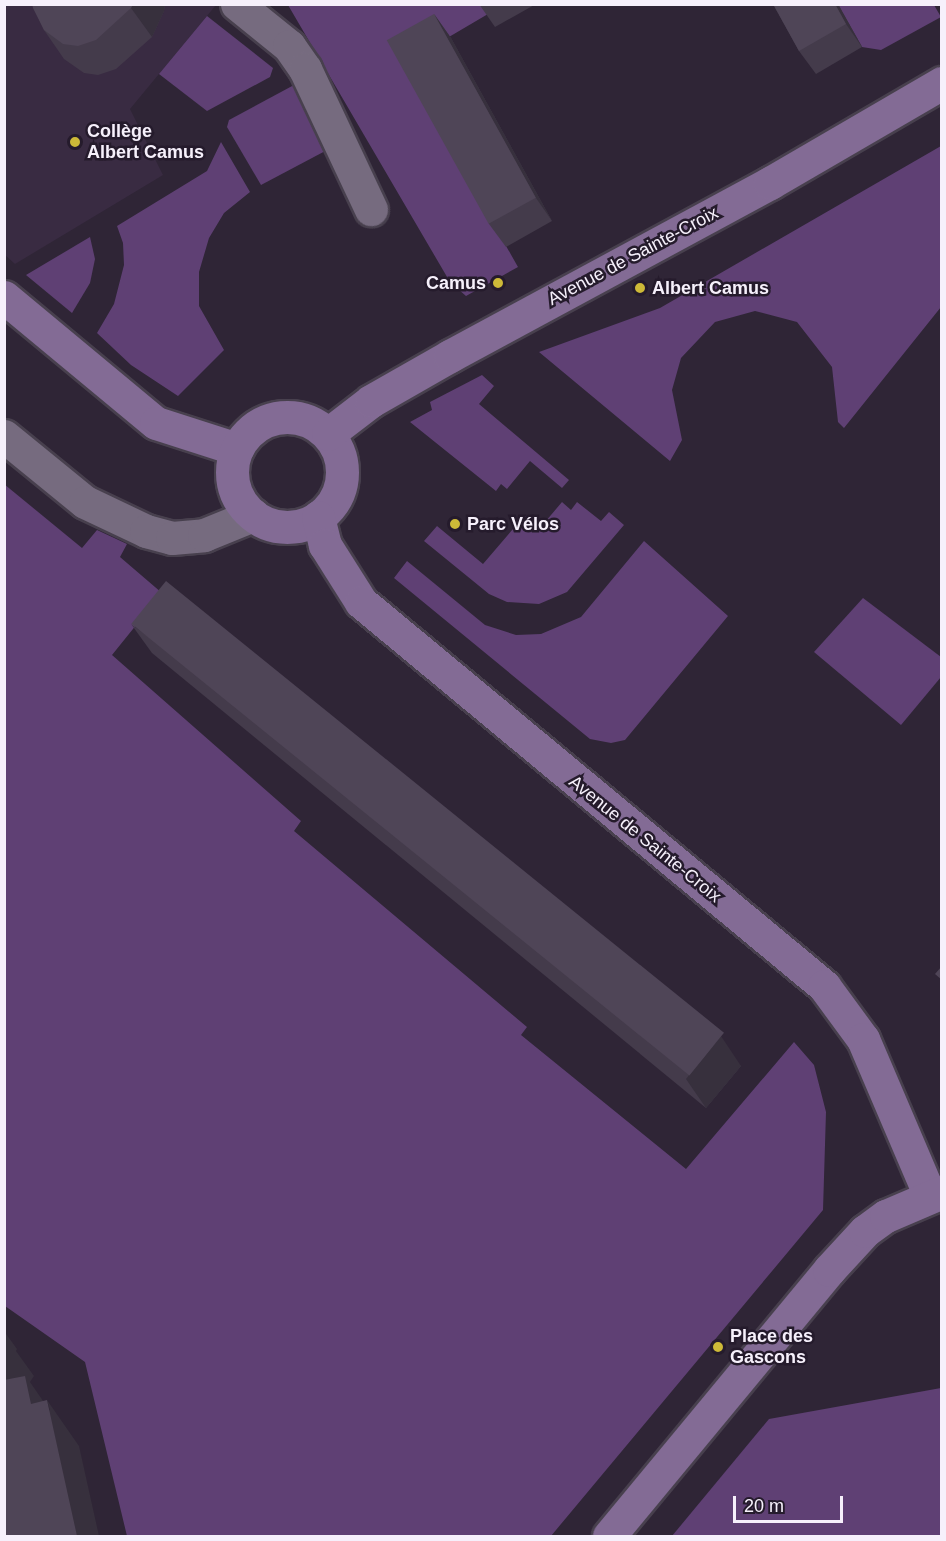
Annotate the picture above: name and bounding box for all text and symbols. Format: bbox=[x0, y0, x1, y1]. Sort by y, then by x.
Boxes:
place label: Collège Albert Camus bbox=[87, 121, 204, 164]
marker: Collège Albert Camus bbox=[68, 135, 82, 149]
street label: Avenue de Sainte-Croix bbox=[544, 202, 722, 310]
place label: Camus bbox=[426, 272, 486, 294]
marker: Camus bbox=[491, 276, 505, 290]
place label: Albert Camus bbox=[652, 277, 769, 299]
marker: Albert Camus bbox=[633, 281, 647, 295]
place label: Parc Vélos bbox=[467, 513, 559, 535]
marker: Parc Vélos bbox=[448, 517, 462, 531]
street label: Avenue de Sainte-Croix bbox=[564, 771, 726, 907]
place label: Place des Gascons bbox=[730, 1326, 813, 1368]
marker: Place des Gascons bbox=[711, 1340, 725, 1354]
scale bar bbox=[736, 1484, 846, 1522]
text: 20 m bbox=[744, 1496, 784, 1516]

